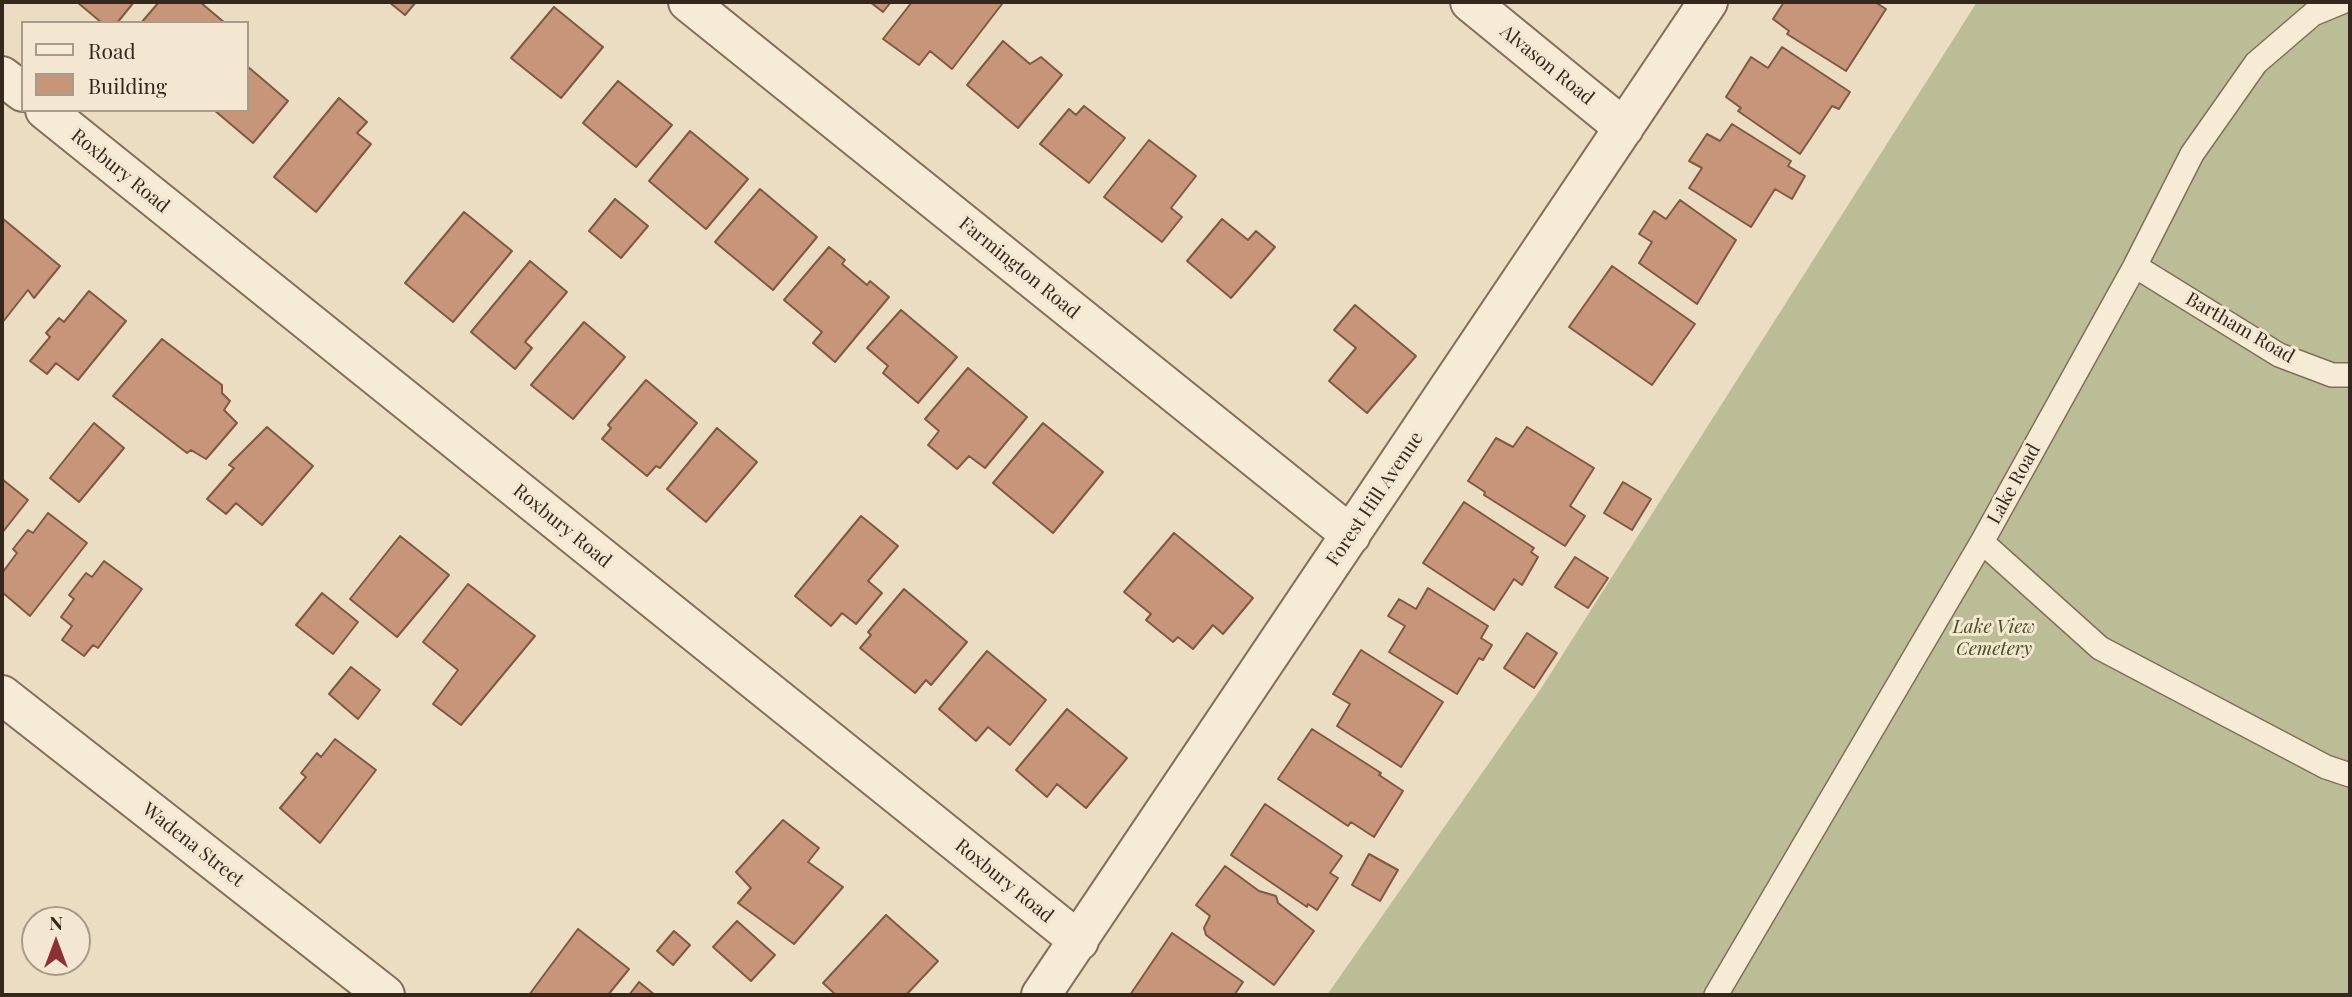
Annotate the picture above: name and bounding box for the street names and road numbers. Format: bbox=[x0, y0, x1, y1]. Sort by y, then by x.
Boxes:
street label: Alvason Road bbox=[1495, 20, 1599, 110]
street label: Roxbury Road bbox=[66, 124, 174, 218]
street label: Farmington Road bbox=[954, 212, 1084, 324]
street label: Bartham Road bbox=[2181, 288, 2299, 368]
street label: Forest Hill Avenue bbox=[1322, 428, 1428, 570]
street label: Lake Road bbox=[1983, 440, 2045, 528]
street label: Roxbury Road bbox=[508, 479, 616, 573]
street label: Wadena Street bbox=[138, 798, 248, 892]
street label: Roxbury Road bbox=[950, 834, 1058, 928]

